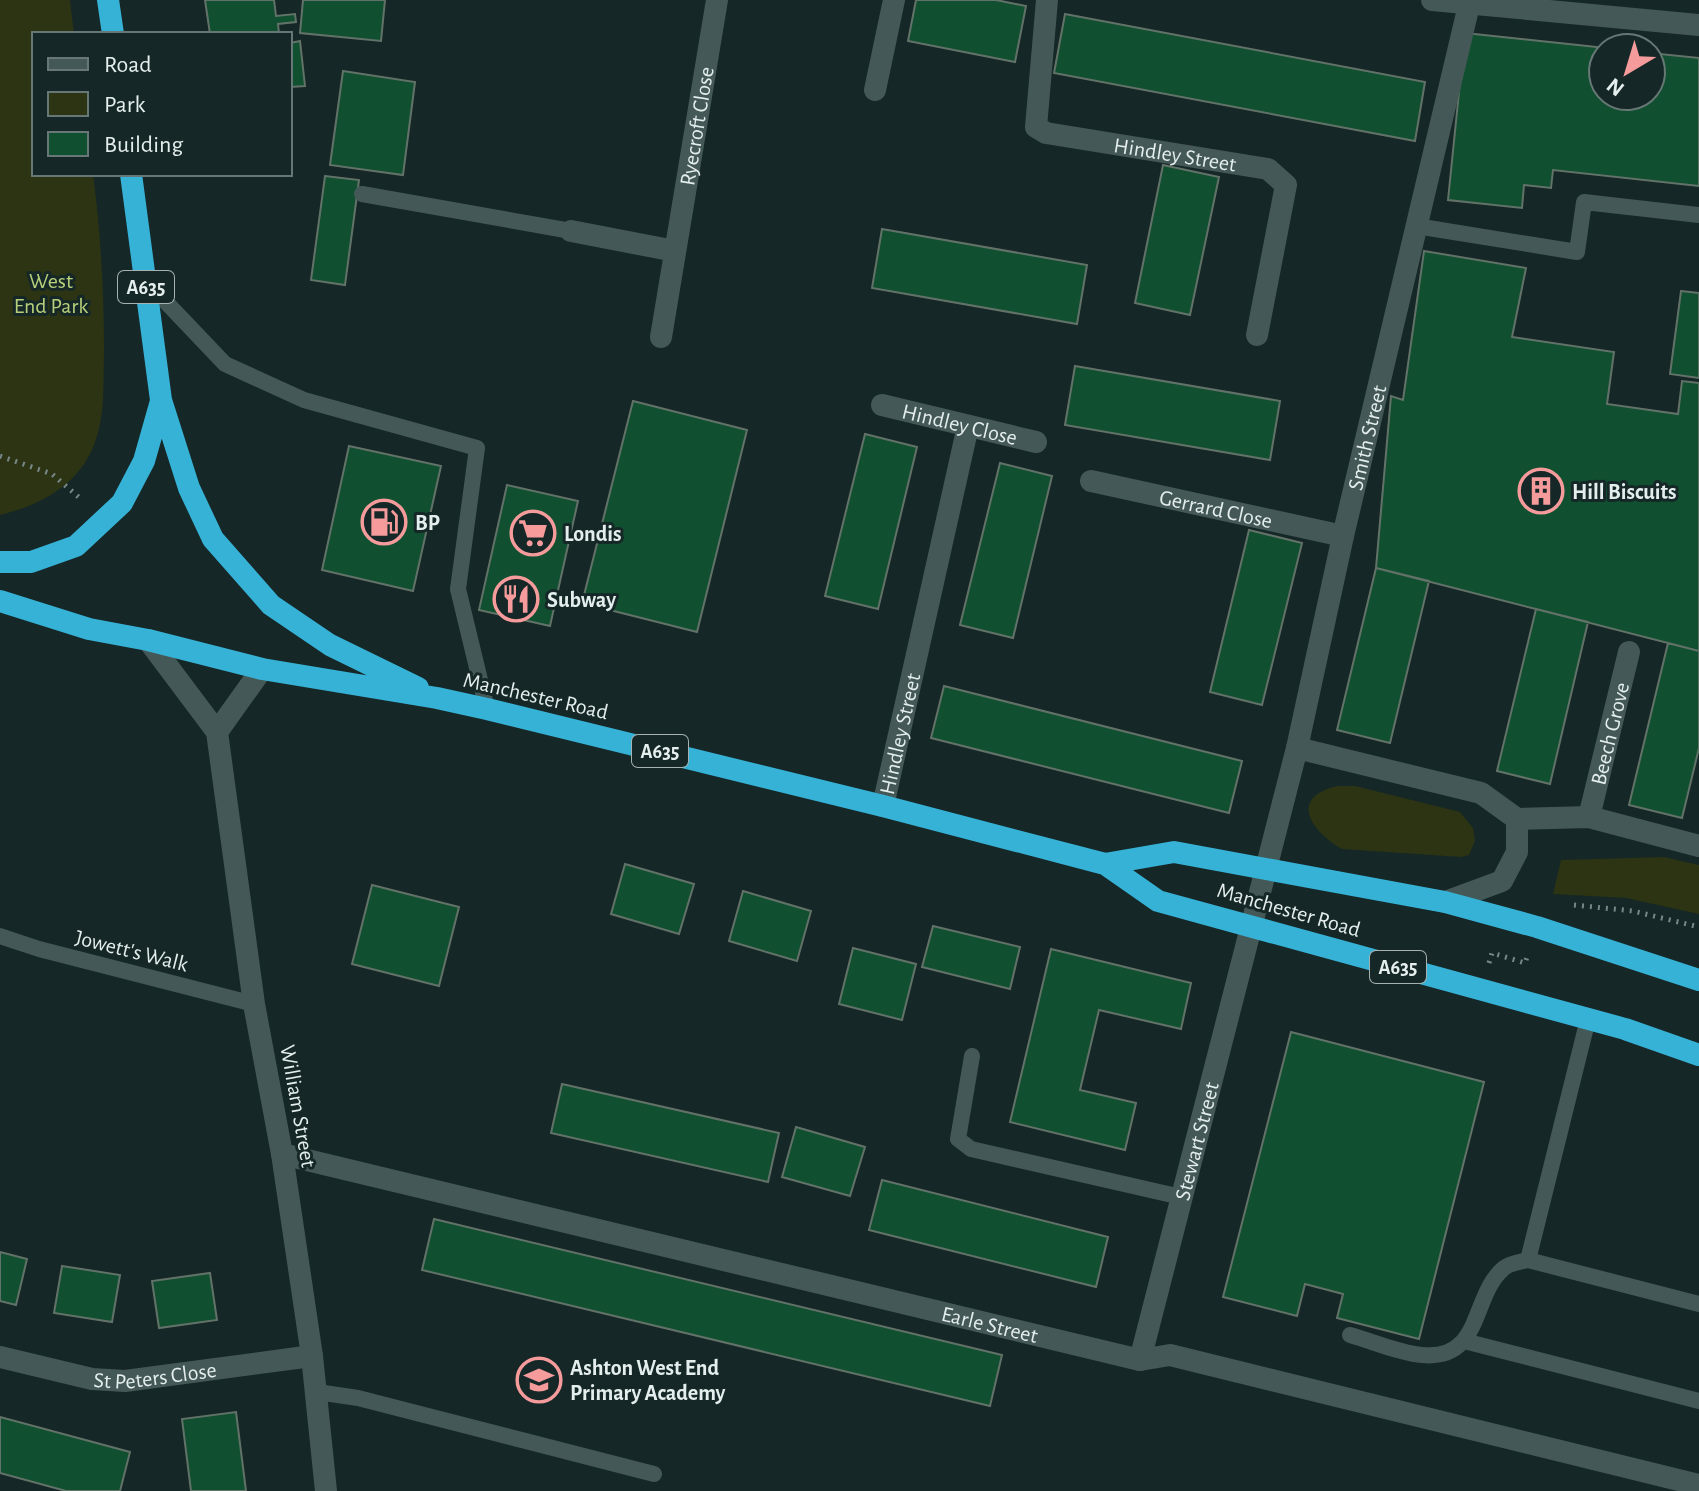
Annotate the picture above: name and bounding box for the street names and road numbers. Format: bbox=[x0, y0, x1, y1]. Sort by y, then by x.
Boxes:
street label: Ryecroft Close bbox=[676, 65, 718, 187]
street label: Hindley Street bbox=[1112, 134, 1238, 176]
road number: A635 bbox=[118, 271, 174, 303]
street label: Smith Street bbox=[1344, 383, 1390, 492]
street label: Hindley Close bbox=[900, 400, 1019, 449]
street label: Gerrard Close bbox=[1157, 486, 1274, 532]
street label: Manchester Road bbox=[461, 669, 610, 723]
street label: Hindley Street bbox=[876, 671, 924, 797]
street label: Beech Grove bbox=[1587, 680, 1633, 787]
road number: A635 bbox=[632, 735, 688, 767]
street label: Manchester Road bbox=[1215, 879, 1363, 941]
street label: Jowett's Walk bbox=[73, 926, 190, 976]
road number: A635 bbox=[1370, 951, 1426, 983]
street label: William Street bbox=[276, 1043, 320, 1169]
street label: Stewart Street bbox=[1171, 1080, 1223, 1203]
street label: Earle Street bbox=[939, 1303, 1040, 1347]
street label: St Peters Close bbox=[93, 1359, 218, 1393]

